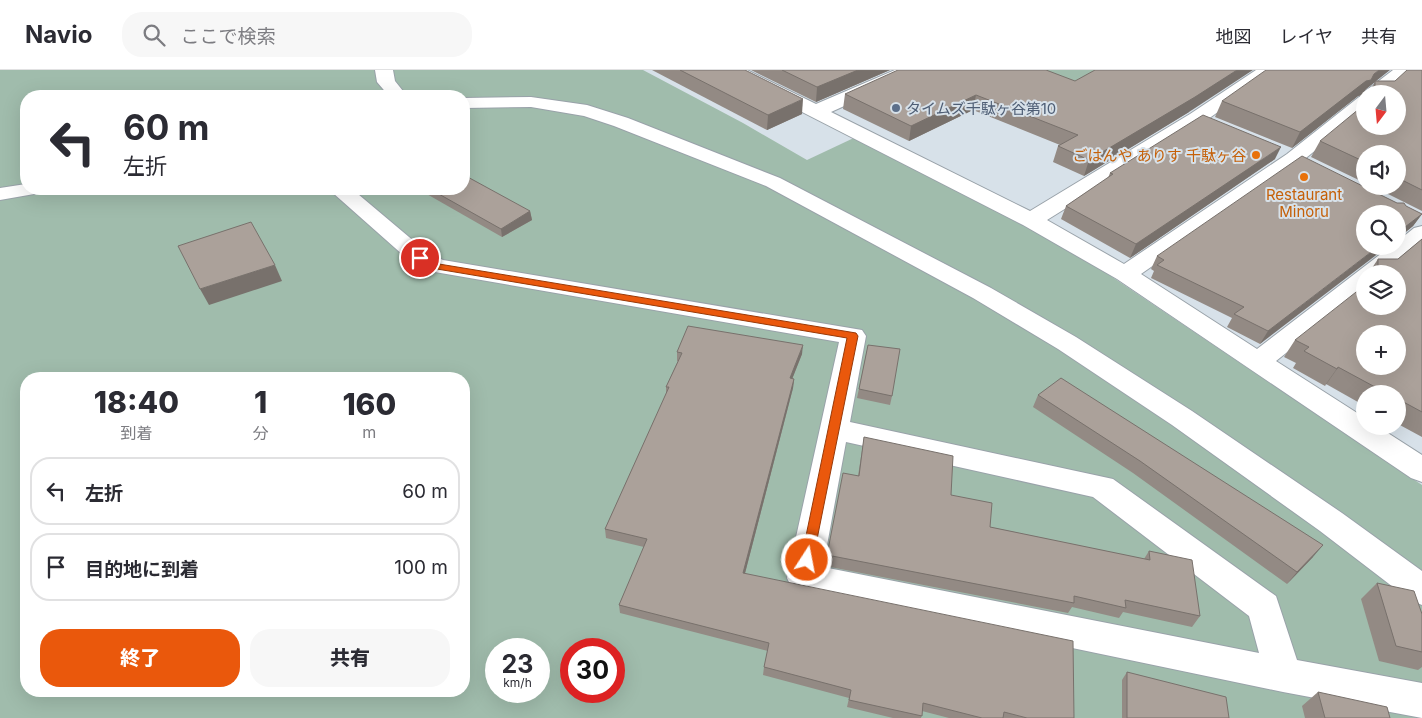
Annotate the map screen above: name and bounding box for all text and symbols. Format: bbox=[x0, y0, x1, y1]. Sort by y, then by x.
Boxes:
search box bbox=[122, 12, 472, 57]
text: Navio bbox=[25, 20, 92, 49]
icon: search bbox=[140, 21, 168, 49]
text: ここで検索 bbox=[180, 25, 275, 48]
text: 地図 bbox=[1216, 26, 1252, 47]
text: レイヤ bbox=[1280, 26, 1333, 47]
text: 共有 bbox=[1361, 26, 1397, 47]
north arrow bbox=[1356, 85, 1406, 135]
map controls bbox=[1356, 85, 1406, 435]
place label: タイムズ千駄ヶ谷第10 bbox=[906, 99, 1056, 118]
marker: タイムズ千駄ヶ谷第10 bbox=[890, 102, 902, 114]
text: 60 m bbox=[123, 106, 210, 148]
icon: left bbox=[40, 110, 105, 175]
button: sound bbox=[1356, 145, 1406, 195]
place label: ごはんや ありす 千駄ヶ谷 bbox=[1073, 146, 1246, 165]
marker: ごはんや ありす 千駄ヶ谷 bbox=[1250, 149, 1262, 161]
text: 左折 bbox=[123, 153, 167, 179]
marker: Restaurant Minoru bbox=[1298, 171, 1310, 183]
place label: Restaurant Minoru bbox=[1266, 185, 1342, 221]
button: search bbox=[1356, 205, 1406, 255]
pin bbox=[399, 237, 441, 279]
icon: arrive bbox=[406, 244, 434, 272]
button: layers bbox=[1356, 265, 1406, 315]
button: + bbox=[1356, 325, 1406, 375]
text: 18:40 bbox=[94, 384, 179, 420]
text: 1 bbox=[254, 384, 267, 420]
button: − bbox=[1356, 385, 1406, 435]
text: 160 bbox=[342, 386, 396, 422]
text: m bbox=[362, 422, 376, 442]
text: 到着 bbox=[120, 423, 152, 443]
text: 分 bbox=[253, 423, 269, 443]
icon: left bbox=[42, 477, 70, 505]
text: 60 m bbox=[402, 480, 448, 503]
text: 左折 bbox=[85, 482, 123, 505]
position arrow bbox=[780, 533, 832, 585]
icon: arrive bbox=[42, 553, 70, 581]
text: 100 m bbox=[394, 556, 448, 579]
text: 目的地に到着 bbox=[85, 558, 199, 581]
button: 終了 bbox=[40, 629, 240, 687]
button: 共有 bbox=[250, 629, 450, 687]
speed limit sign: 30 bbox=[560, 638, 625, 703]
text: 23 bbox=[502, 649, 533, 679]
text: km/h bbox=[503, 675, 532, 690]

